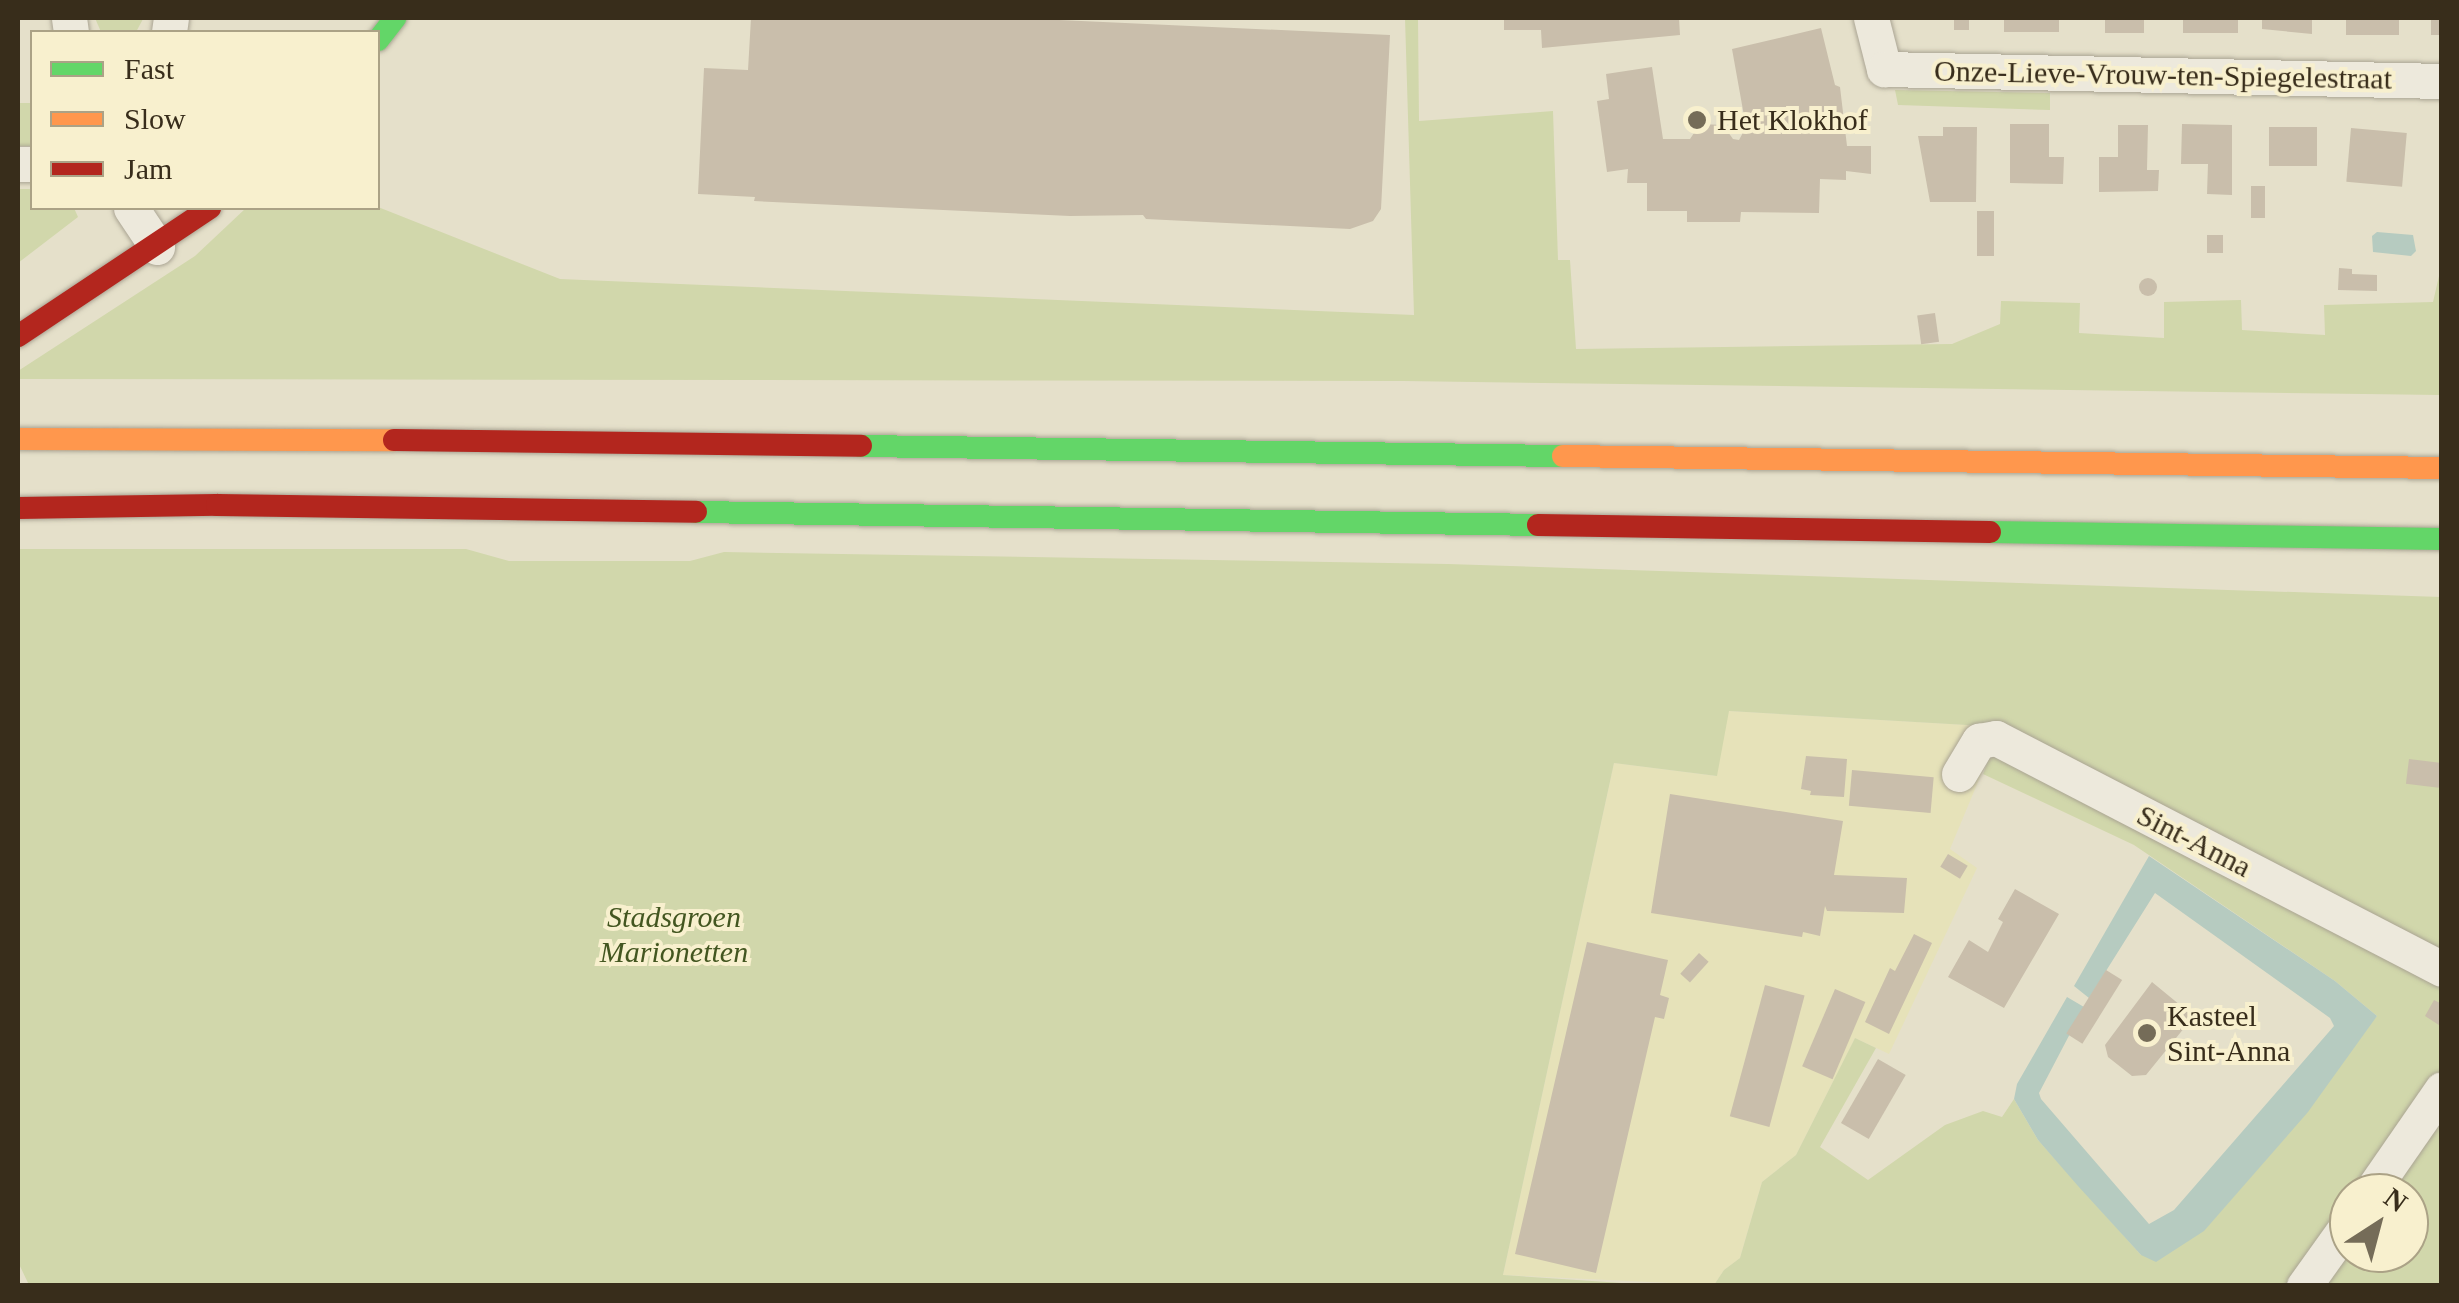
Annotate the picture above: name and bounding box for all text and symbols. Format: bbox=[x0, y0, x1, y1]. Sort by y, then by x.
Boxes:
legend bbox=[30, 30, 380, 210]
text: Fast bbox=[124, 52, 174, 85]
street label: Onze-Lieve-Vrouw-ten-Spiegelestraat bbox=[1934, 53, 2392, 97]
text: Slow bbox=[124, 102, 186, 135]
place label: Het Klokhof bbox=[1717, 102, 1868, 138]
marker: Het Klokhof bbox=[1686, 109, 1708, 131]
text: Jam bbox=[124, 152, 172, 185]
street label: Sint-Anna bbox=[2131, 797, 2257, 885]
park label: Stadsgroen Marionetten bbox=[600, 899, 748, 970]
place label: Kasteel Sint-Anna bbox=[2167, 998, 2290, 1068]
marker: Kasteel Sint-Anna bbox=[2136, 1022, 2158, 1044]
north arrow bbox=[2329, 1173, 2429, 1273]
text: N bbox=[2378, 1181, 2413, 1218]

